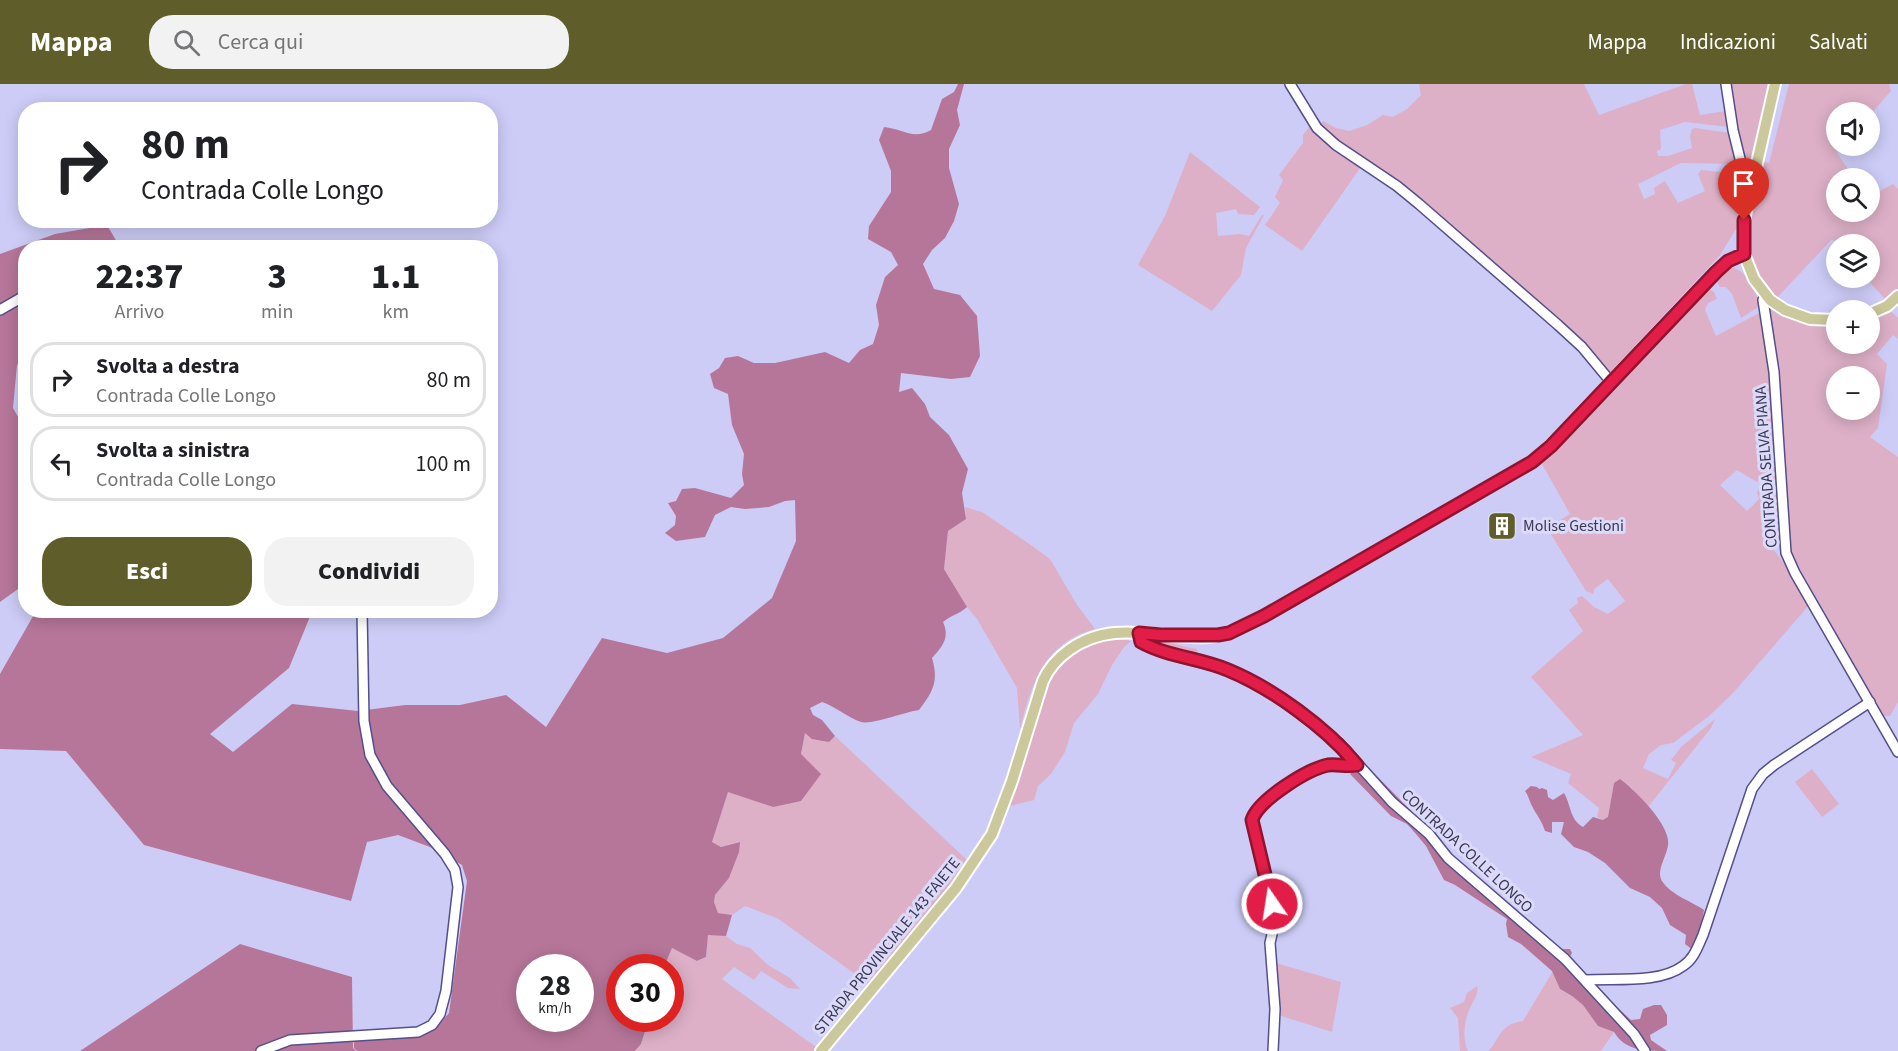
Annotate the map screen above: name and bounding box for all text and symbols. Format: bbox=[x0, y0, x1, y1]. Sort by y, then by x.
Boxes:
search box bbox=[149, 15, 569, 69]
text: Mappa bbox=[30, 22, 113, 62]
icon: search bbox=[170, 26, 203, 59]
text: Cerca qui bbox=[218, 26, 303, 58]
text: Mappa bbox=[1588, 27, 1647, 57]
text: Indicazioni bbox=[1680, 27, 1776, 57]
text: Salvati bbox=[1809, 27, 1868, 57]
map controls bbox=[1826, 102, 1880, 420]
button: sound bbox=[1826, 102, 1880, 156]
text: 80 m bbox=[141, 115, 230, 175]
icon: right bbox=[42, 126, 120, 204]
pin bbox=[1718, 158, 1769, 220]
icon: arrive bbox=[1727, 167, 1760, 200]
button: search bbox=[1826, 168, 1880, 222]
text: Contrada Colle Longo bbox=[141, 171, 384, 210]
button: layers bbox=[1826, 234, 1880, 288]
text: 22:37 bbox=[95, 251, 184, 302]
text: 3 bbox=[268, 251, 287, 302]
text: 1.1 bbox=[371, 251, 421, 302]
text: Arrivo bbox=[115, 298, 164, 326]
text: min bbox=[261, 298, 293, 326]
text: km bbox=[382, 298, 409, 326]
button: + bbox=[1826, 300, 1880, 354]
text: Svolta a destra bbox=[96, 350, 240, 382]
icon: right bbox=[45, 363, 78, 396]
text: 80 m bbox=[426, 364, 471, 396]
button: − bbox=[1826, 366, 1880, 420]
text: Contrada Colle Longo bbox=[96, 382, 276, 410]
street label: CONTRADA SELVA PIANA bbox=[1749, 385, 1783, 549]
text: Svolta a sinistra bbox=[96, 434, 250, 466]
icon: left bbox=[45, 447, 78, 480]
text: 100 m bbox=[416, 448, 471, 480]
text: Contrada Colle Longo bbox=[96, 466, 276, 494]
building icon: Molise Gestioni bbox=[1486, 510, 1518, 542]
place label: Molise Gestioni bbox=[1523, 515, 1624, 537]
button: Esci bbox=[42, 537, 252, 606]
button: Condividi bbox=[264, 537, 474, 606]
street label: CONTRADA COLLE LONGO bbox=[1396, 784, 1538, 918]
street label: STRADA PROVINCIALE 143 FAIETE bbox=[809, 853, 965, 1039]
position arrow bbox=[1240, 872, 1304, 936]
speed limit sign: 30 bbox=[606, 954, 684, 1032]
text: 28 bbox=[539, 964, 571, 1007]
text: km/h bbox=[538, 998, 572, 1019]

